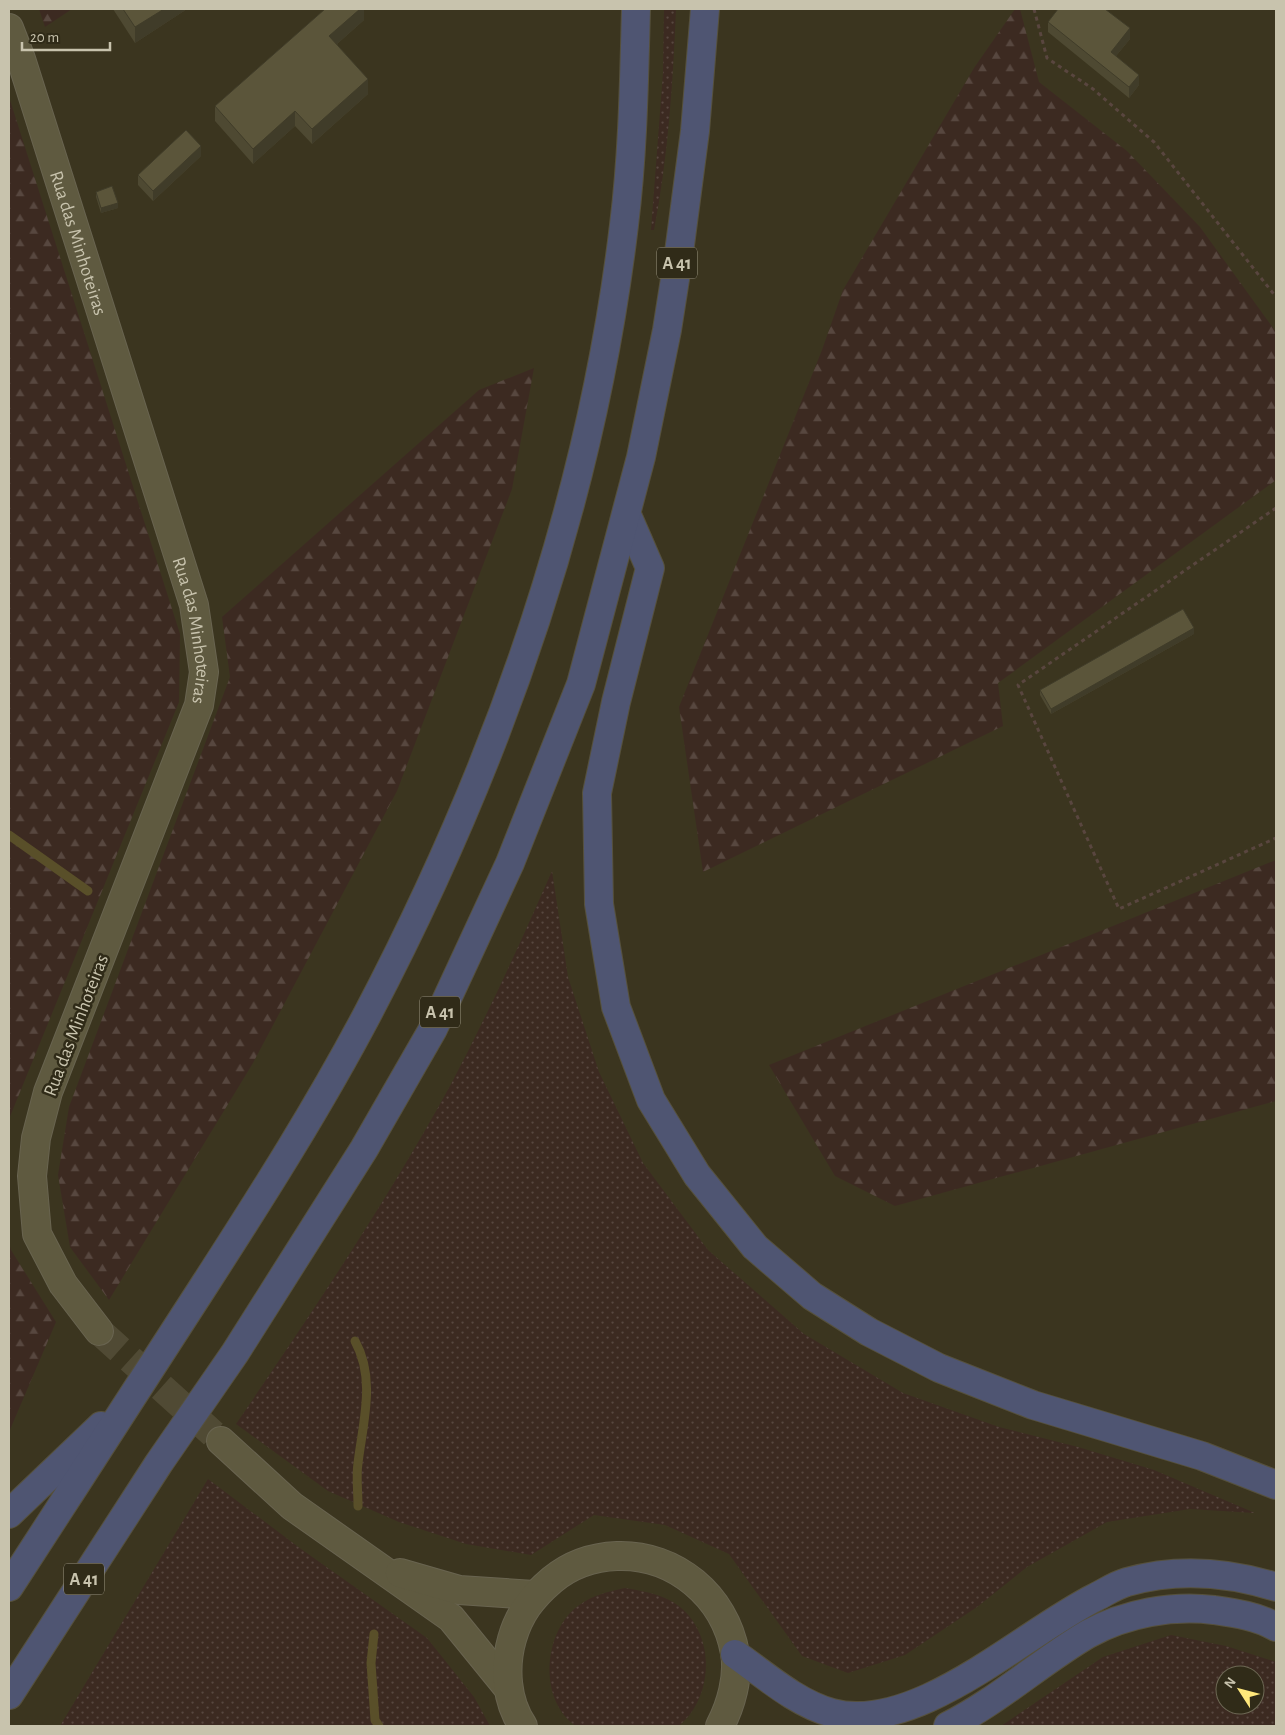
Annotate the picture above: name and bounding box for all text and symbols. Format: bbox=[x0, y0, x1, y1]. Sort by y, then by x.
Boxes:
scale bar bbox=[22, 20, 110, 52]
text: 20 m bbox=[30, 30, 59, 45]
street label: Rua das Minhoteiras bbox=[46, 169, 110, 318]
road number: A 41 bbox=[657, 248, 697, 278]
street label: Rua das Minhoteiras bbox=[168, 555, 212, 705]
street label: Rua das Minhoteiras bbox=[41, 952, 112, 1099]
road number: A 41 bbox=[420, 996, 460, 1028]
road number: A 41 bbox=[64, 1564, 104, 1595]
north arrow bbox=[1215, 1665, 1265, 1715]
text: N bbox=[1222, 1675, 1239, 1691]

